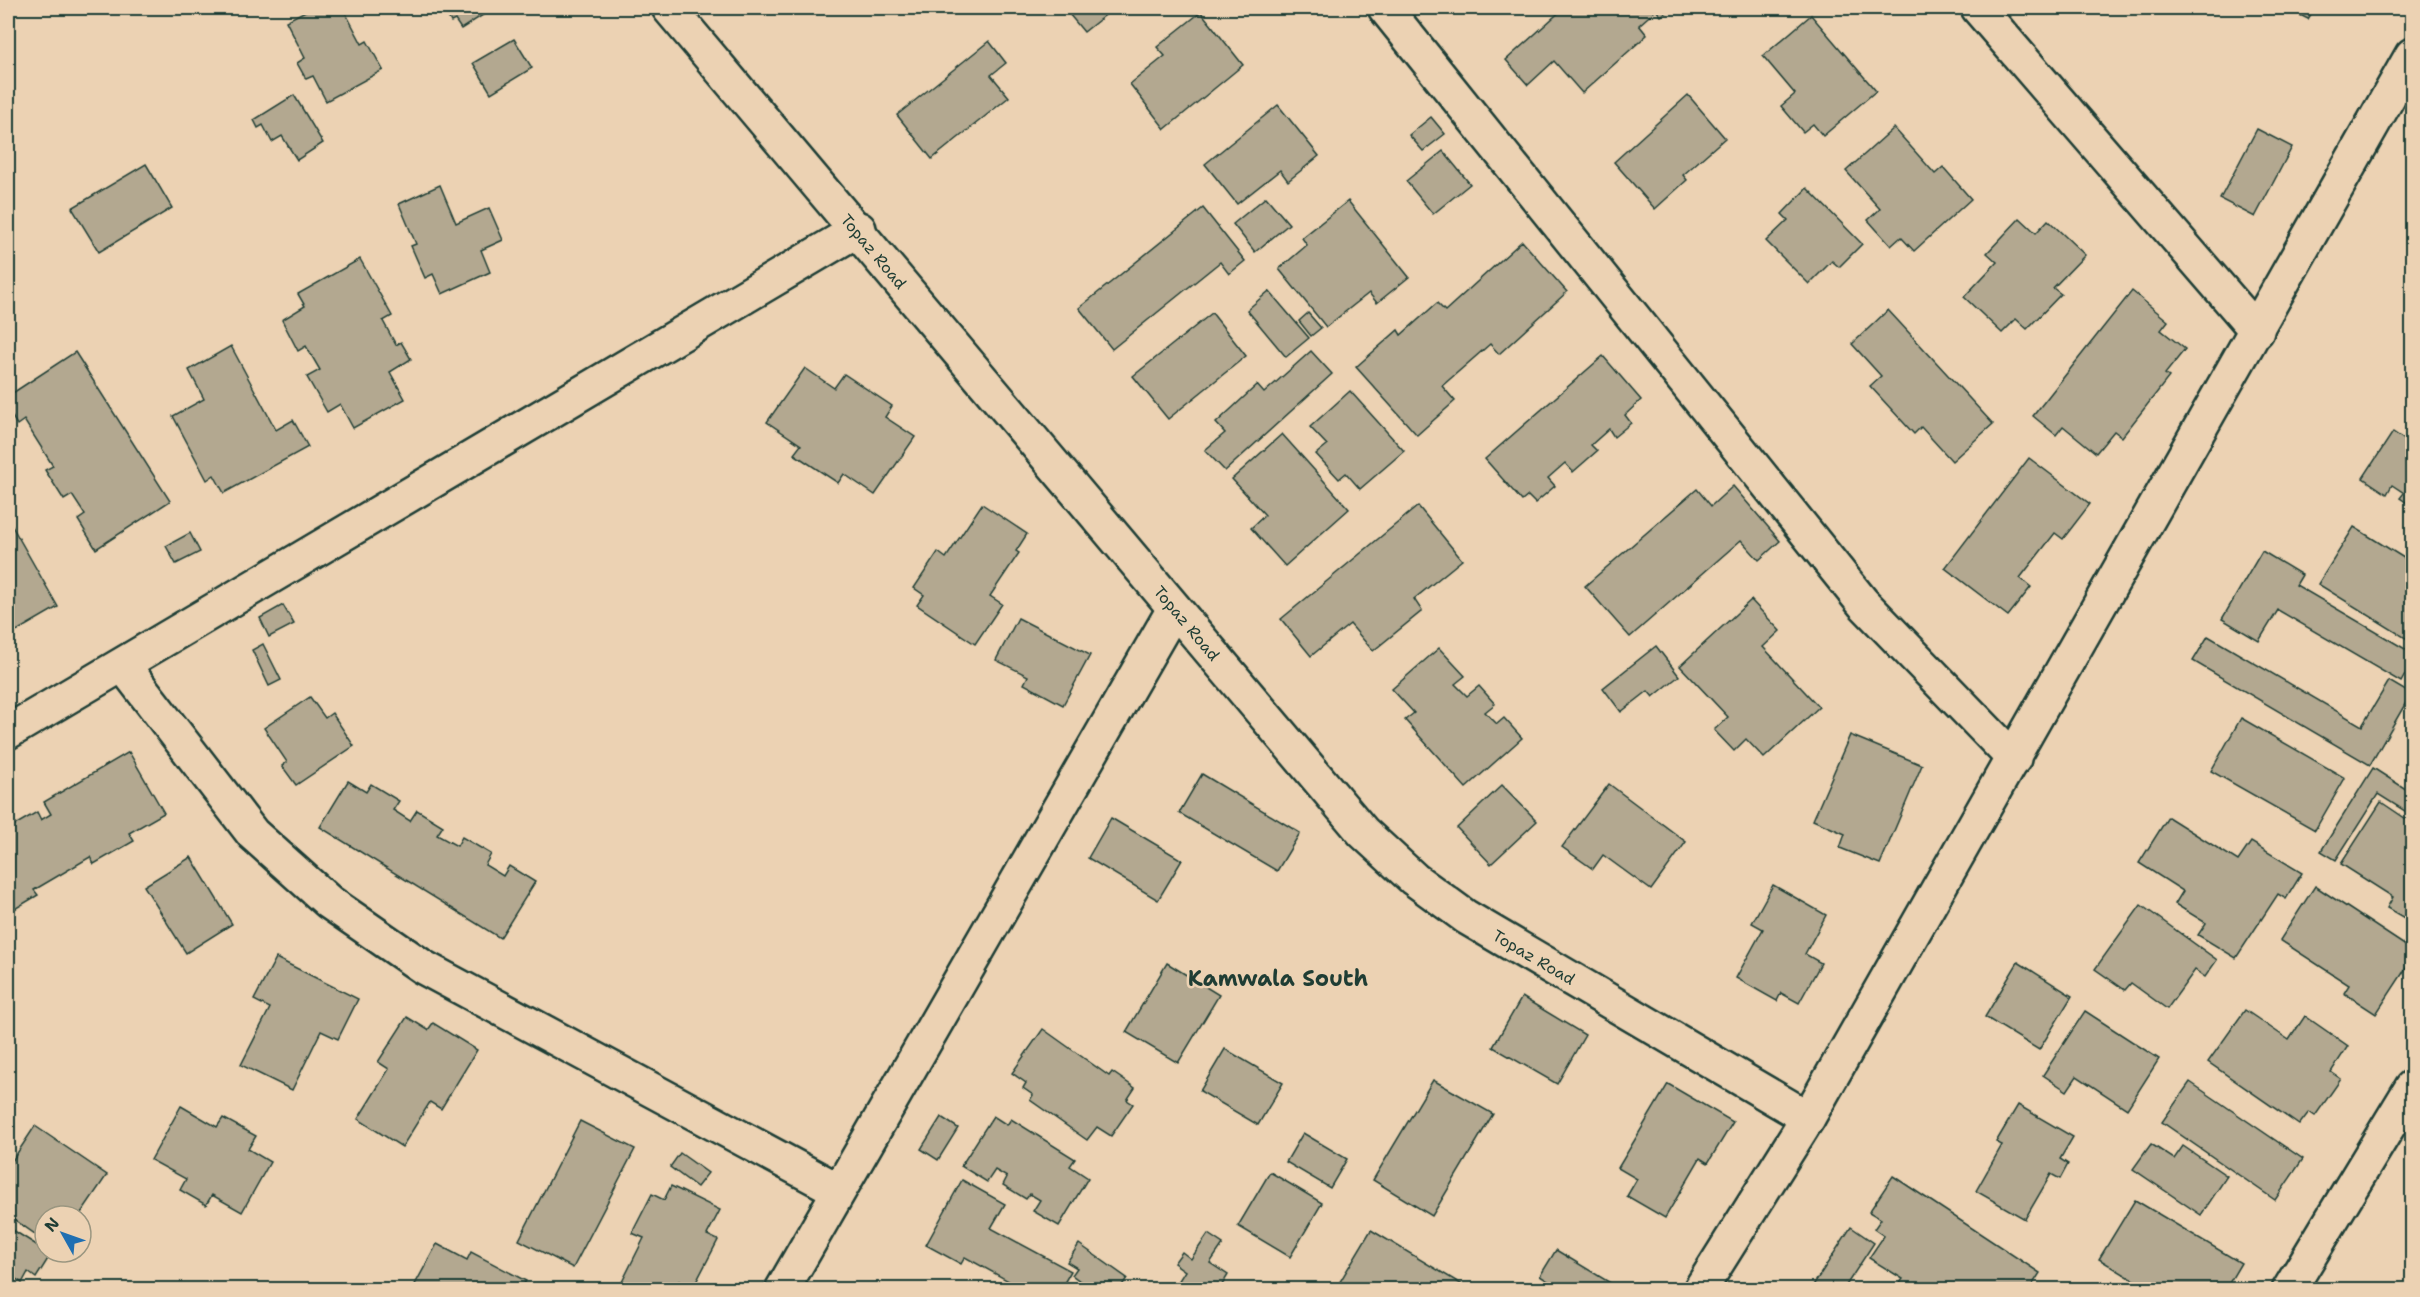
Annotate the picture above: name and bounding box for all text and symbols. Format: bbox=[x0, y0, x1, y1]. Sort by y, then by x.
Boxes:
street label: Topaz Road bbox=[836, 210, 911, 293]
street label: Topaz Road bbox=[1149, 581, 1224, 665]
street label: Topaz Road bbox=[1489, 925, 1579, 990]
district label: Kamwala South bbox=[1188, 964, 1368, 993]
north arrow bbox=[33, 1204, 93, 1264]
text: N bbox=[40, 1213, 64, 1236]

